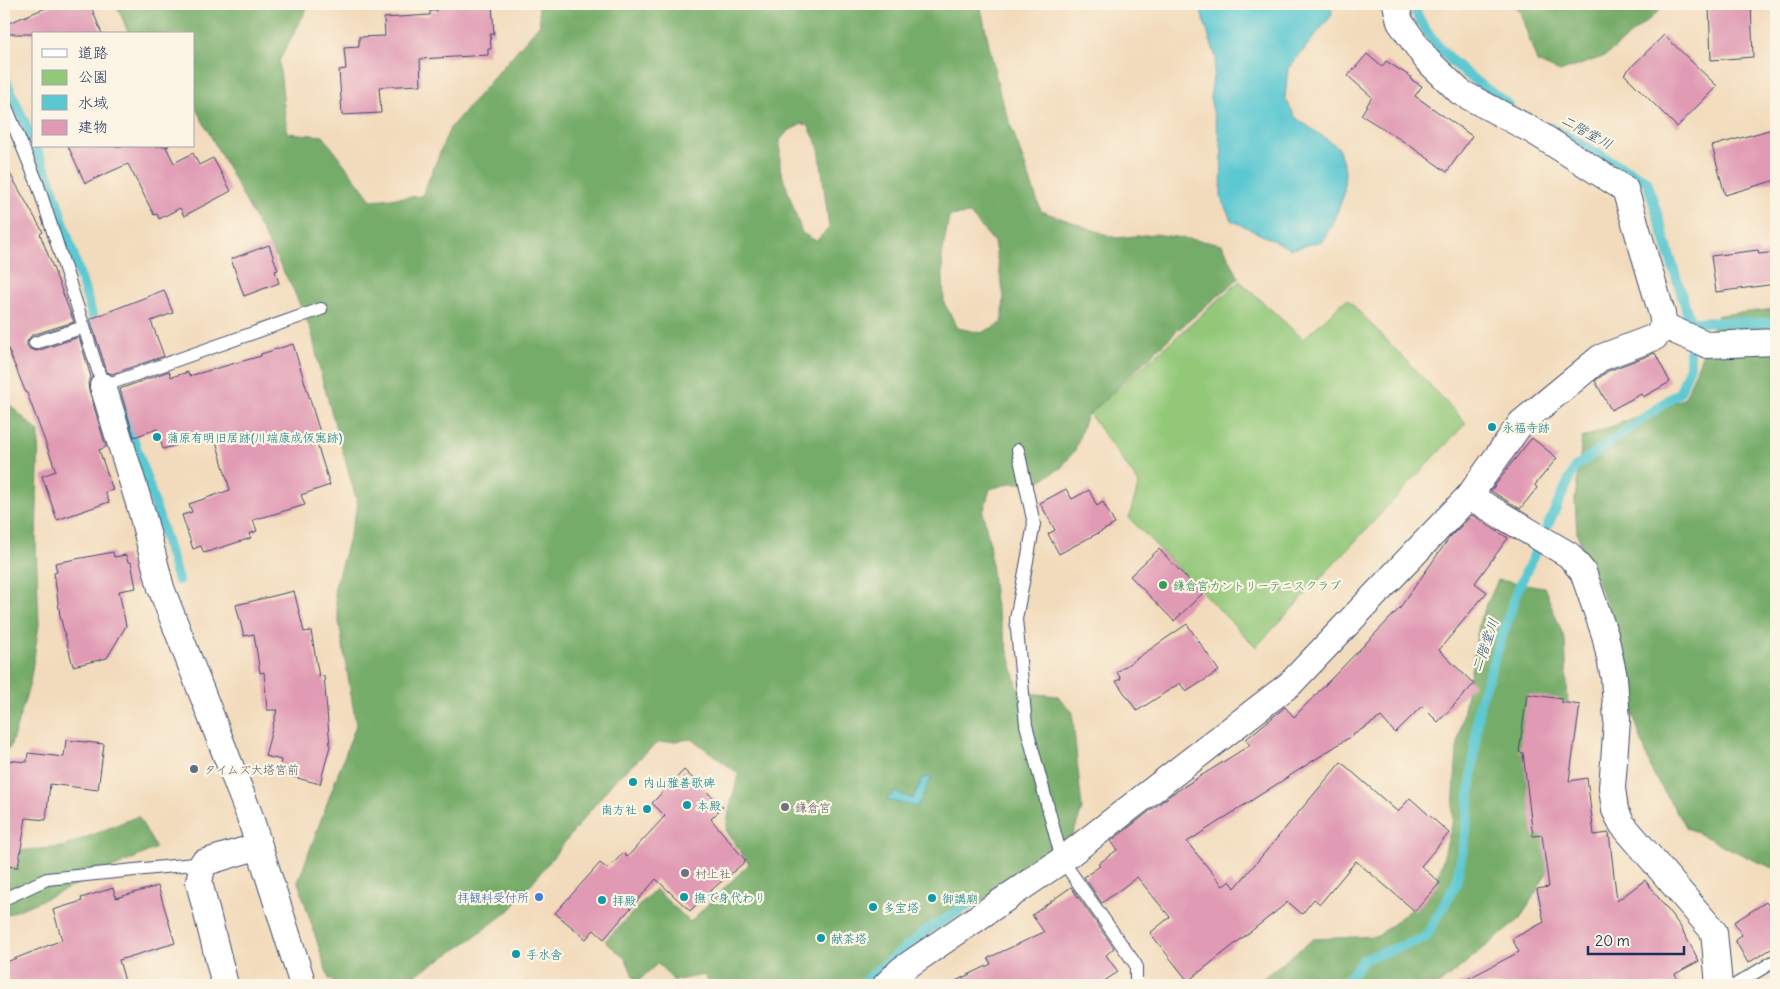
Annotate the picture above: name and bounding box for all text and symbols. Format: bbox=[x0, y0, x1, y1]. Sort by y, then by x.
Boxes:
legend bbox=[32, 32, 195, 148]
text: 道路 bbox=[78, 43, 108, 62]
text: 公園 bbox=[78, 67, 108, 86]
text: 水域 bbox=[78, 93, 108, 112]
water label: 二階堂川 bbox=[1558, 111, 1616, 153]
text: 建物 bbox=[78, 117, 108, 136]
place label: 永福寺跡 bbox=[1502, 420, 1550, 435]
marker: 永福寺跡 bbox=[1486, 421, 1498, 433]
place label: 蒲原有明旧居跡(川端康成仮寓跡) bbox=[167, 430, 343, 445]
marker: 蒲原有明旧居跡(川端康成仮寓跡) bbox=[151, 431, 163, 443]
place label: 鎌倉宮カントリーテニスクラブ bbox=[1173, 578, 1341, 593]
marker: 鎌倉宮カントリーテニスクラブ bbox=[1157, 579, 1169, 591]
water label: 二階堂川 bbox=[1467, 616, 1503, 674]
place label: タイムズ大塔宮前 bbox=[204, 762, 299, 777]
marker: タイムズ大塔宮前 bbox=[188, 763, 200, 775]
place label: 内山雅善歌碑 bbox=[643, 775, 715, 790]
marker: 内山雅善歌碑 bbox=[627, 776, 639, 788]
place label: 本殿 bbox=[697, 798, 721, 813]
marker: 本殿 bbox=[681, 799, 693, 811]
place label: 鎌倉宮 bbox=[795, 800, 831, 815]
marker: 鎌倉宮 bbox=[779, 801, 791, 813]
place label: 南方社 bbox=[601, 802, 637, 817]
marker: 南方社 bbox=[641, 803, 653, 815]
place label: 村上社 bbox=[695, 866, 731, 881]
marker: 村上社 bbox=[679, 867, 691, 879]
place label: 拝観料受付所 bbox=[457, 890, 529, 905]
place label: 撫で身代わり bbox=[694, 890, 766, 905]
marker: 拝観料受付所 bbox=[533, 891, 545, 903]
marker: 撫で身代わり bbox=[678, 891, 690, 903]
place label: 御講廟 bbox=[942, 891, 978, 906]
marker: 御講廟 bbox=[926, 892, 938, 904]
place label: 拝殿 bbox=[612, 893, 636, 908]
marker: 拝殿 bbox=[596, 894, 608, 906]
place label: 多宝塔 bbox=[883, 900, 919, 915]
marker: 多宝塔 bbox=[867, 901, 879, 913]
scale bar bbox=[1588, 924, 1684, 956]
place label: 献茶塔 bbox=[831, 931, 867, 946]
text: 20 m bbox=[1595, 931, 1630, 950]
marker: 献茶塔 bbox=[815, 932, 827, 944]
place label: 手水舎 bbox=[526, 947, 562, 962]
marker: 手水舎 bbox=[510, 948, 522, 960]

